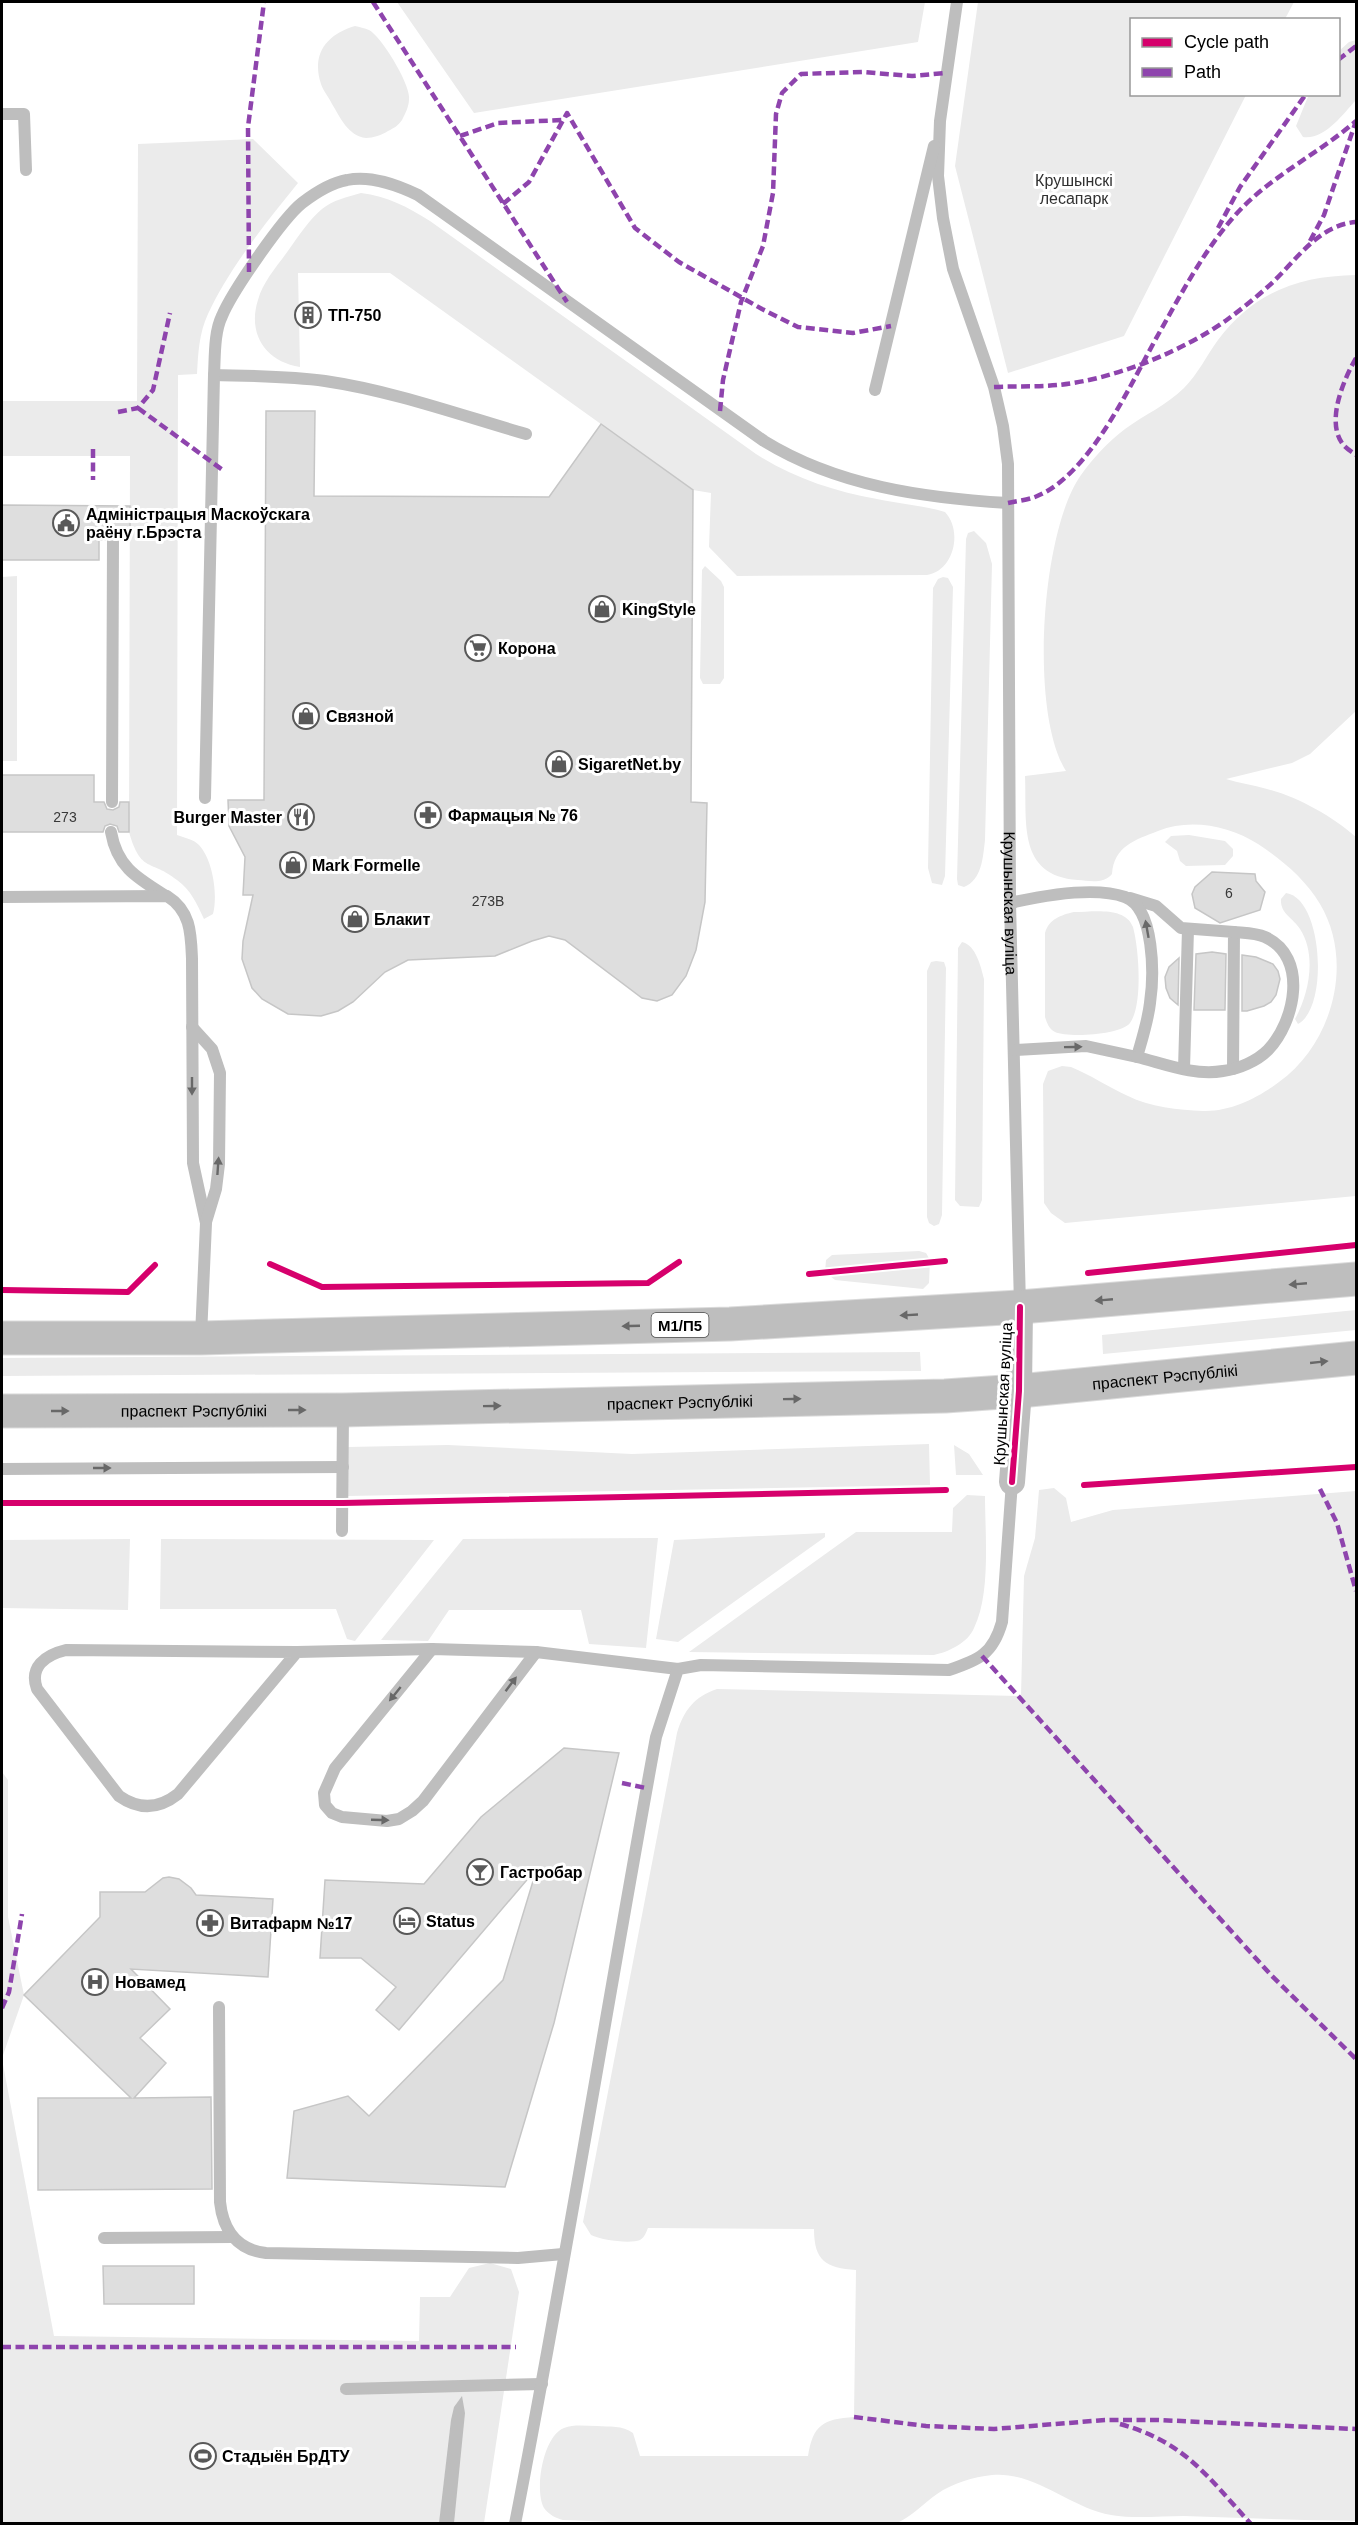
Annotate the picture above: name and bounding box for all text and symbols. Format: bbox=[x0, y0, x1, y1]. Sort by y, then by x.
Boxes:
legend bbox=[1130, 18, 1340, 96]
text: Cycle path bbox=[1184, 32, 1269, 52]
text: Path bbox=[1184, 62, 1221, 82]
park label: Крушынскі лесапарк bbox=[1035, 172, 1113, 207]
building icon: ТП-750 bbox=[293, 300, 323, 330]
place label: ТП-750 bbox=[328, 307, 381, 324]
place label: Адміністрацыя Маскоўскага раёну г.Брэста bbox=[86, 506, 310, 541]
public building icon: Адміністрацыя Маскоўскага раёну г.Брэста bbox=[51, 508, 81, 538]
shop icon: KingStyle bbox=[587, 594, 617, 624]
place label: KingStyle bbox=[622, 601, 696, 618]
supermarket icon: Корона bbox=[463, 633, 493, 663]
place label: Корона bbox=[498, 640, 556, 657]
shop icon: Связной bbox=[291, 701, 321, 731]
place label: Связной bbox=[326, 708, 394, 725]
shop icon: SigaretNet.by bbox=[544, 749, 574, 779]
place label: SigaretNet.by bbox=[578, 756, 681, 773]
pharmacy icon: Фармацыя № 76 bbox=[413, 800, 443, 830]
restaurant icon: Burger Master bbox=[286, 802, 316, 832]
place label: Фармацыя № 76 bbox=[448, 807, 578, 824]
house number: 273 bbox=[53, 809, 77, 825]
place label: Burger Master bbox=[174, 809, 282, 826]
street label: Крушынская вуліца bbox=[1001, 831, 1020, 975]
shop icon: Mark Formelle bbox=[278, 850, 308, 880]
place label: Mark Formelle bbox=[312, 857, 421, 874]
house number: 6 bbox=[1225, 885, 1233, 901]
house number: 273В bbox=[472, 893, 504, 909]
shop icon: Блакит bbox=[340, 904, 370, 934]
place label: Блакит bbox=[374, 911, 430, 928]
one-way arrow bbox=[1142, 919, 1151, 938]
one-way arrow bbox=[1064, 1042, 1083, 1051]
one-way arrow bbox=[187, 1076, 197, 1095]
one-way arrow bbox=[213, 1157, 223, 1176]
one-way arrow bbox=[1289, 1279, 1308, 1288]
one-way arrow bbox=[1094, 1295, 1113, 1305]
one-way arrow bbox=[900, 1310, 919, 1319]
road number: М1/П5 bbox=[652, 1313, 708, 1337]
one-way arrow bbox=[621, 1322, 640, 1331]
street label: Крушынская вуліца bbox=[991, 1322, 1015, 1466]
one-way arrow bbox=[1310, 1357, 1329, 1367]
street label: праспект Рэспублікі bbox=[1091, 1361, 1239, 1392]
street label: праспект Рэспублікі bbox=[607, 1392, 753, 1412]
one-way arrow bbox=[782, 1394, 801, 1404]
one-way arrow bbox=[482, 1401, 501, 1411]
street label: праспект Рэспублікі bbox=[121, 1402, 267, 1419]
one-way arrow bbox=[287, 1405, 306, 1415]
one-way arrow bbox=[50, 1406, 69, 1416]
one-way arrow bbox=[92, 1464, 111, 1473]
one-way arrow bbox=[505, 1677, 517, 1693]
one-way arrow bbox=[389, 1686, 402, 1702]
one-way arrow bbox=[371, 1815, 390, 1825]
bar icon: Гастробар bbox=[465, 1857, 495, 1887]
place label: Гастробар bbox=[500, 1864, 583, 1881]
hotel icon: Status bbox=[392, 1906, 422, 1936]
pharmacy icon: Витафарм №17 bbox=[195, 1908, 225, 1938]
place label: Status bbox=[426, 1913, 475, 1930]
place label: Витафарм №17 bbox=[230, 1915, 353, 1932]
hospital icon: Новамед bbox=[80, 1967, 110, 1997]
place label: Новамед bbox=[115, 1974, 186, 1991]
sports icon: Стадыён БрДТУ bbox=[188, 2441, 218, 2471]
place label: Стадыён БрДТУ bbox=[222, 2448, 351, 2465]

